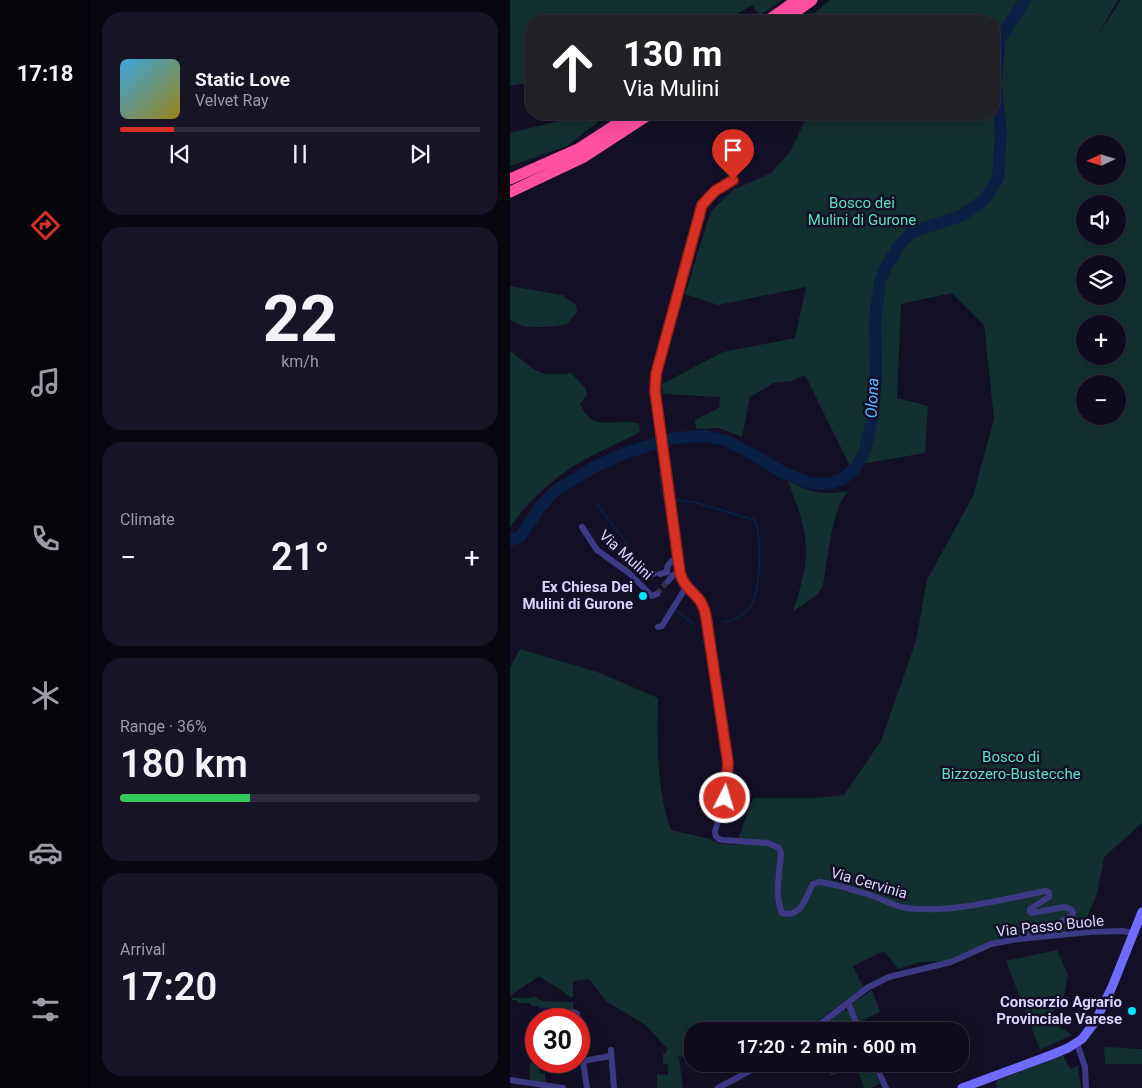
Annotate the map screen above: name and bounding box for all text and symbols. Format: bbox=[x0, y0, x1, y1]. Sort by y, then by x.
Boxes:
text: 130 m bbox=[623, 34, 722, 75]
icon: ahead bbox=[540, 35, 605, 100]
text: 17:18 bbox=[17, 61, 73, 86]
text: Static Love bbox=[195, 68, 290, 91]
text: Via Mulini bbox=[623, 76, 719, 101]
text: Velvet Ray bbox=[195, 91, 269, 110]
pin bbox=[712, 129, 754, 180]
north arrow bbox=[1076, 135, 1126, 185]
map controls bbox=[1076, 135, 1126, 425]
icon: arrive bbox=[719, 136, 747, 164]
icon: previous bbox=[166, 140, 194, 168]
icon: pause bbox=[286, 140, 314, 168]
icon: next bbox=[406, 140, 434, 168]
park label: Bosco dei Mulini di Gurone bbox=[808, 194, 916, 229]
button: sound bbox=[1076, 195, 1126, 245]
icon: directions bbox=[28, 208, 63, 243]
button: layers bbox=[1076, 255, 1126, 305]
text: 22 bbox=[263, 281, 337, 357]
button: + bbox=[1076, 315, 1126, 365]
text: km/h bbox=[281, 352, 319, 371]
icon: music bbox=[28, 365, 63, 400]
button: − bbox=[1076, 375, 1126, 425]
water label: Olona bbox=[861, 377, 883, 419]
text: Climate bbox=[120, 510, 175, 529]
icon: phone bbox=[28, 521, 63, 556]
street label: Via Mulini bbox=[596, 526, 656, 584]
text: 21° bbox=[271, 535, 329, 579]
text: − bbox=[120, 541, 136, 574]
text: + bbox=[464, 541, 480, 574]
place label: Ex Chiesa Dei Mulini di Gurone bbox=[522, 578, 633, 613]
marker: Ex Chiesa Dei Mulini di Gurone bbox=[637, 590, 649, 602]
icon: climate bbox=[28, 678, 63, 713]
text: Range · 36% bbox=[120, 717, 207, 736]
text: 180 km bbox=[120, 742, 248, 786]
park label: Bosco di Bizzozero-Bustecche bbox=[941, 748, 1081, 783]
position arrow bbox=[698, 771, 750, 823]
icon: car bbox=[28, 835, 63, 870]
street label: Via Cervinia bbox=[829, 863, 909, 903]
street label: Via Passo Buole bbox=[995, 911, 1105, 941]
text: Arrival bbox=[120, 940, 165, 959]
text: 17:20 bbox=[120, 965, 217, 1009]
icon: filters bbox=[28, 992, 63, 1027]
place label: Consorzio Agrario Provinciale Varese bbox=[996, 993, 1122, 1028]
marker: Consorzio Agrario Provinciale Varese bbox=[1126, 1005, 1138, 1017]
speed limit sign: 30 bbox=[525, 1008, 590, 1073]
text: 17:20 · 2 min · 600 m bbox=[736, 1035, 917, 1058]

